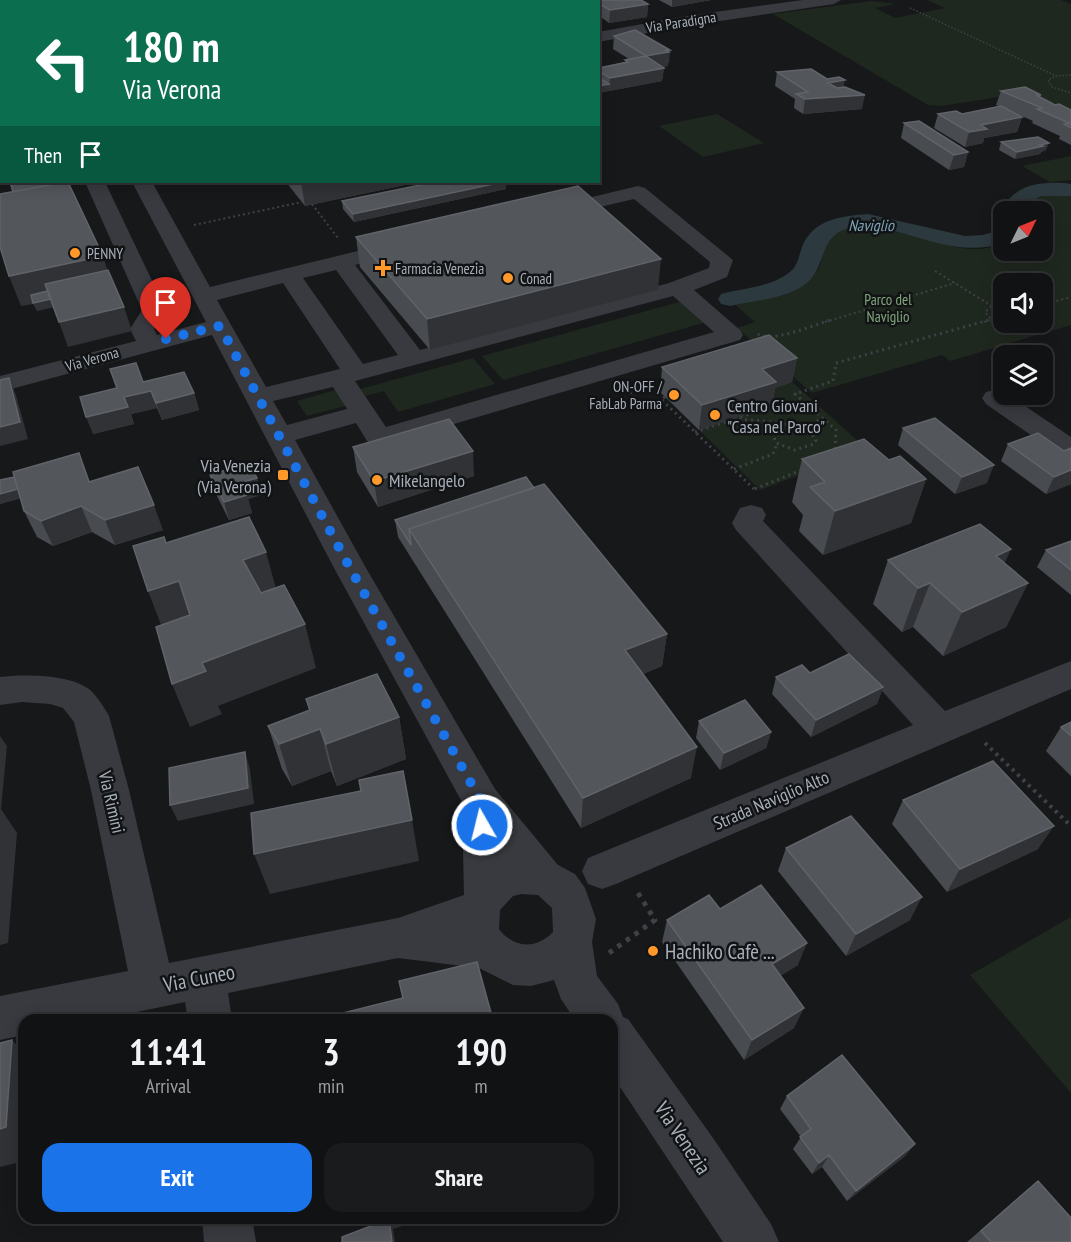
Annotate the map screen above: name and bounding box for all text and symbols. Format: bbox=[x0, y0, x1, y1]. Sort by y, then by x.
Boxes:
street label: Via Paradigna bbox=[644, 7, 717, 37]
text: 180 m bbox=[123, 19, 220, 74]
icon: left bbox=[24, 24, 102, 102]
text: Via Verona bbox=[123, 72, 221, 106]
icon: arrive bbox=[74, 138, 107, 171]
text: Then bbox=[24, 141, 62, 169]
north arrow bbox=[993, 201, 1053, 261]
map controls bbox=[993, 201, 1053, 405]
water label: Naviglio bbox=[848, 215, 895, 235]
place label: PENNY bbox=[87, 244, 123, 263]
marker: PENNY bbox=[68, 246, 82, 260]
place label: Farmacia Venezia bbox=[395, 259, 484, 278]
marker: Farmacia Venezia bbox=[376, 261, 390, 275]
place label: Conad bbox=[520, 269, 552, 288]
marker: Conad bbox=[501, 271, 515, 285]
button: sound bbox=[993, 273, 1053, 333]
pin bbox=[140, 277, 191, 339]
icon: arrive bbox=[149, 286, 182, 319]
park label: Parco del Naviglio bbox=[864, 290, 912, 326]
street label: Via Verona bbox=[62, 342, 121, 376]
button: layers bbox=[993, 345, 1053, 405]
place label: ON-OFF / FabLab Parma bbox=[589, 377, 663, 413]
marker: ON-OFF / FabLab Parma bbox=[667, 388, 681, 402]
place label: Centro Giovani "Casa nel Parco" bbox=[727, 394, 825, 438]
marker: Centro Giovani "Casa nel Parco" bbox=[708, 408, 722, 422]
place label: Via Venezia (Via Verona) bbox=[197, 454, 272, 498]
marker: Via Venezia (Via Verona) bbox=[276, 468, 290, 482]
place label: Mikelangelo bbox=[389, 469, 465, 492]
marker: Mikelangelo bbox=[370, 473, 384, 487]
street label: Strada Naviglio Alto bbox=[710, 765, 833, 835]
street label: Via Rimini bbox=[93, 768, 130, 835]
position arrow bbox=[450, 793, 514, 857]
place label: Hachiko Cafè ... bbox=[665, 938, 775, 965]
marker: Hachiko Cafè ... bbox=[646, 944, 660, 958]
street label: Via Cuneo bbox=[160, 958, 237, 998]
text: 11:41 bbox=[129, 1028, 207, 1075]
text: 3 bbox=[322, 1028, 340, 1075]
text: 190 bbox=[455, 1028, 507, 1075]
text: Arrival bbox=[145, 1073, 191, 1099]
text: min bbox=[318, 1073, 344, 1099]
text: m bbox=[475, 1073, 488, 1099]
street label: Via Venezia bbox=[648, 1096, 717, 1180]
button: Exit bbox=[42, 1143, 312, 1212]
button: Share bbox=[324, 1143, 594, 1212]

